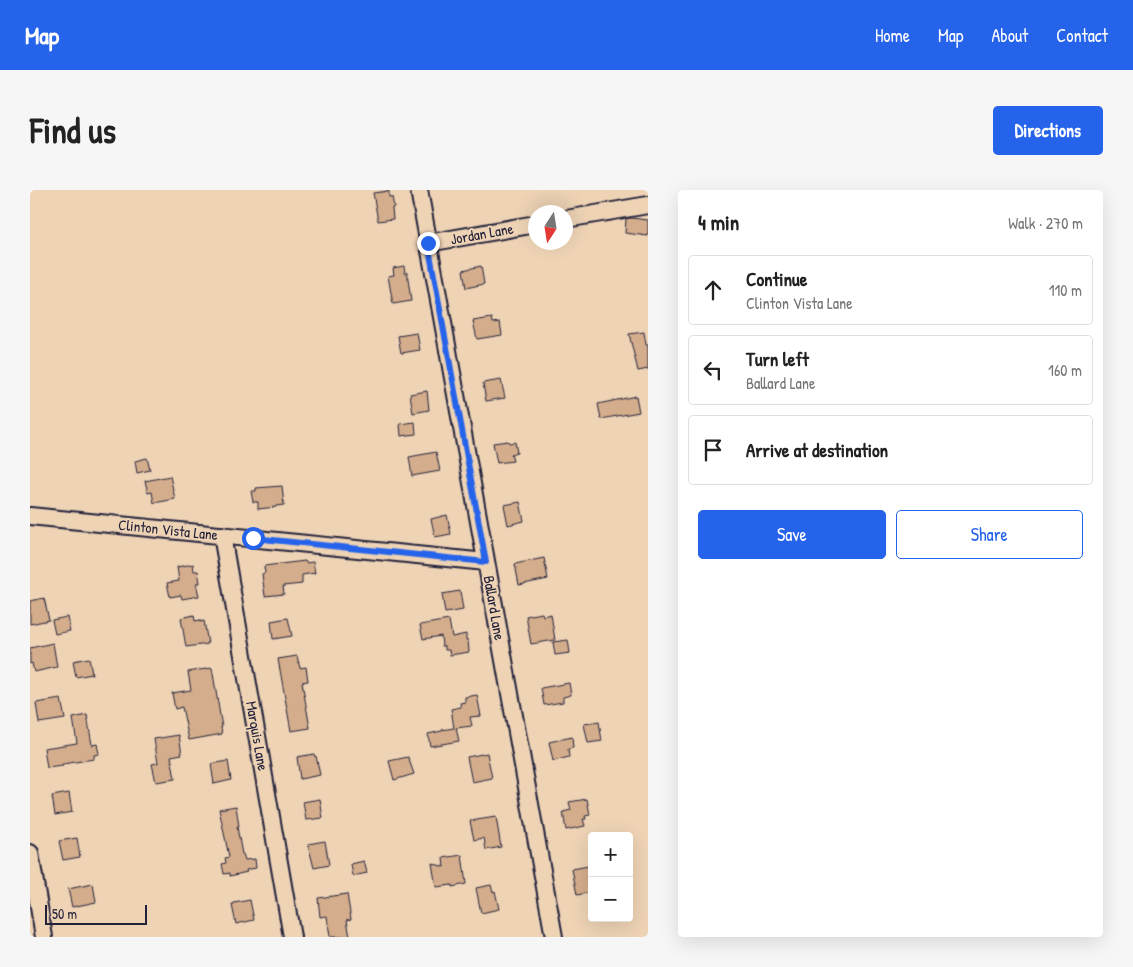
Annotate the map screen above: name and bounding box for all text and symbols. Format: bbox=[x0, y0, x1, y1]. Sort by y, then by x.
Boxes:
text: Map bbox=[25, 19, 59, 51]
text: Home bbox=[875, 23, 910, 48]
text: Map bbox=[938, 23, 963, 48]
text: About bbox=[991, 23, 1028, 48]
text: Contact bbox=[1056, 23, 1108, 48]
button: Directions bbox=[993, 106, 1103, 155]
text: Find us bbox=[30, 107, 116, 154]
north arrow bbox=[528, 205, 573, 250]
text: 4 min bbox=[698, 208, 739, 237]
text: Walk · 270 m bbox=[1008, 212, 1083, 234]
street label: Jordan Lane bbox=[449, 218, 515, 249]
route end bbox=[417, 232, 440, 255]
text: Continue bbox=[746, 266, 807, 292]
icon: ahead bbox=[699, 276, 727, 304]
text: 110 m bbox=[1049, 279, 1082, 301]
text: Clinton Vista Lane bbox=[746, 292, 853, 314]
text: Turn left bbox=[746, 346, 809, 372]
icon: left bbox=[699, 356, 727, 384]
text: 160 m bbox=[1048, 359, 1082, 381]
text: Ballard Lane bbox=[746, 372, 815, 394]
icon: arrive bbox=[699, 436, 727, 464]
text: Arrive at destination bbox=[746, 437, 888, 463]
button: Save bbox=[698, 510, 886, 559]
button: Share bbox=[896, 510, 1083, 559]
street label: Clinton Vista Lane bbox=[117, 514, 219, 545]
route start bbox=[242, 527, 265, 550]
street label: Ballard Lane bbox=[478, 574, 510, 642]
street label: Marquis Lane bbox=[241, 699, 274, 772]
map controls bbox=[588, 832, 633, 922]
button: + bbox=[588, 832, 633, 877]
button: − bbox=[588, 877, 633, 922]
scale bar bbox=[45, 902, 148, 925]
text: 50 m bbox=[52, 904, 77, 923]

